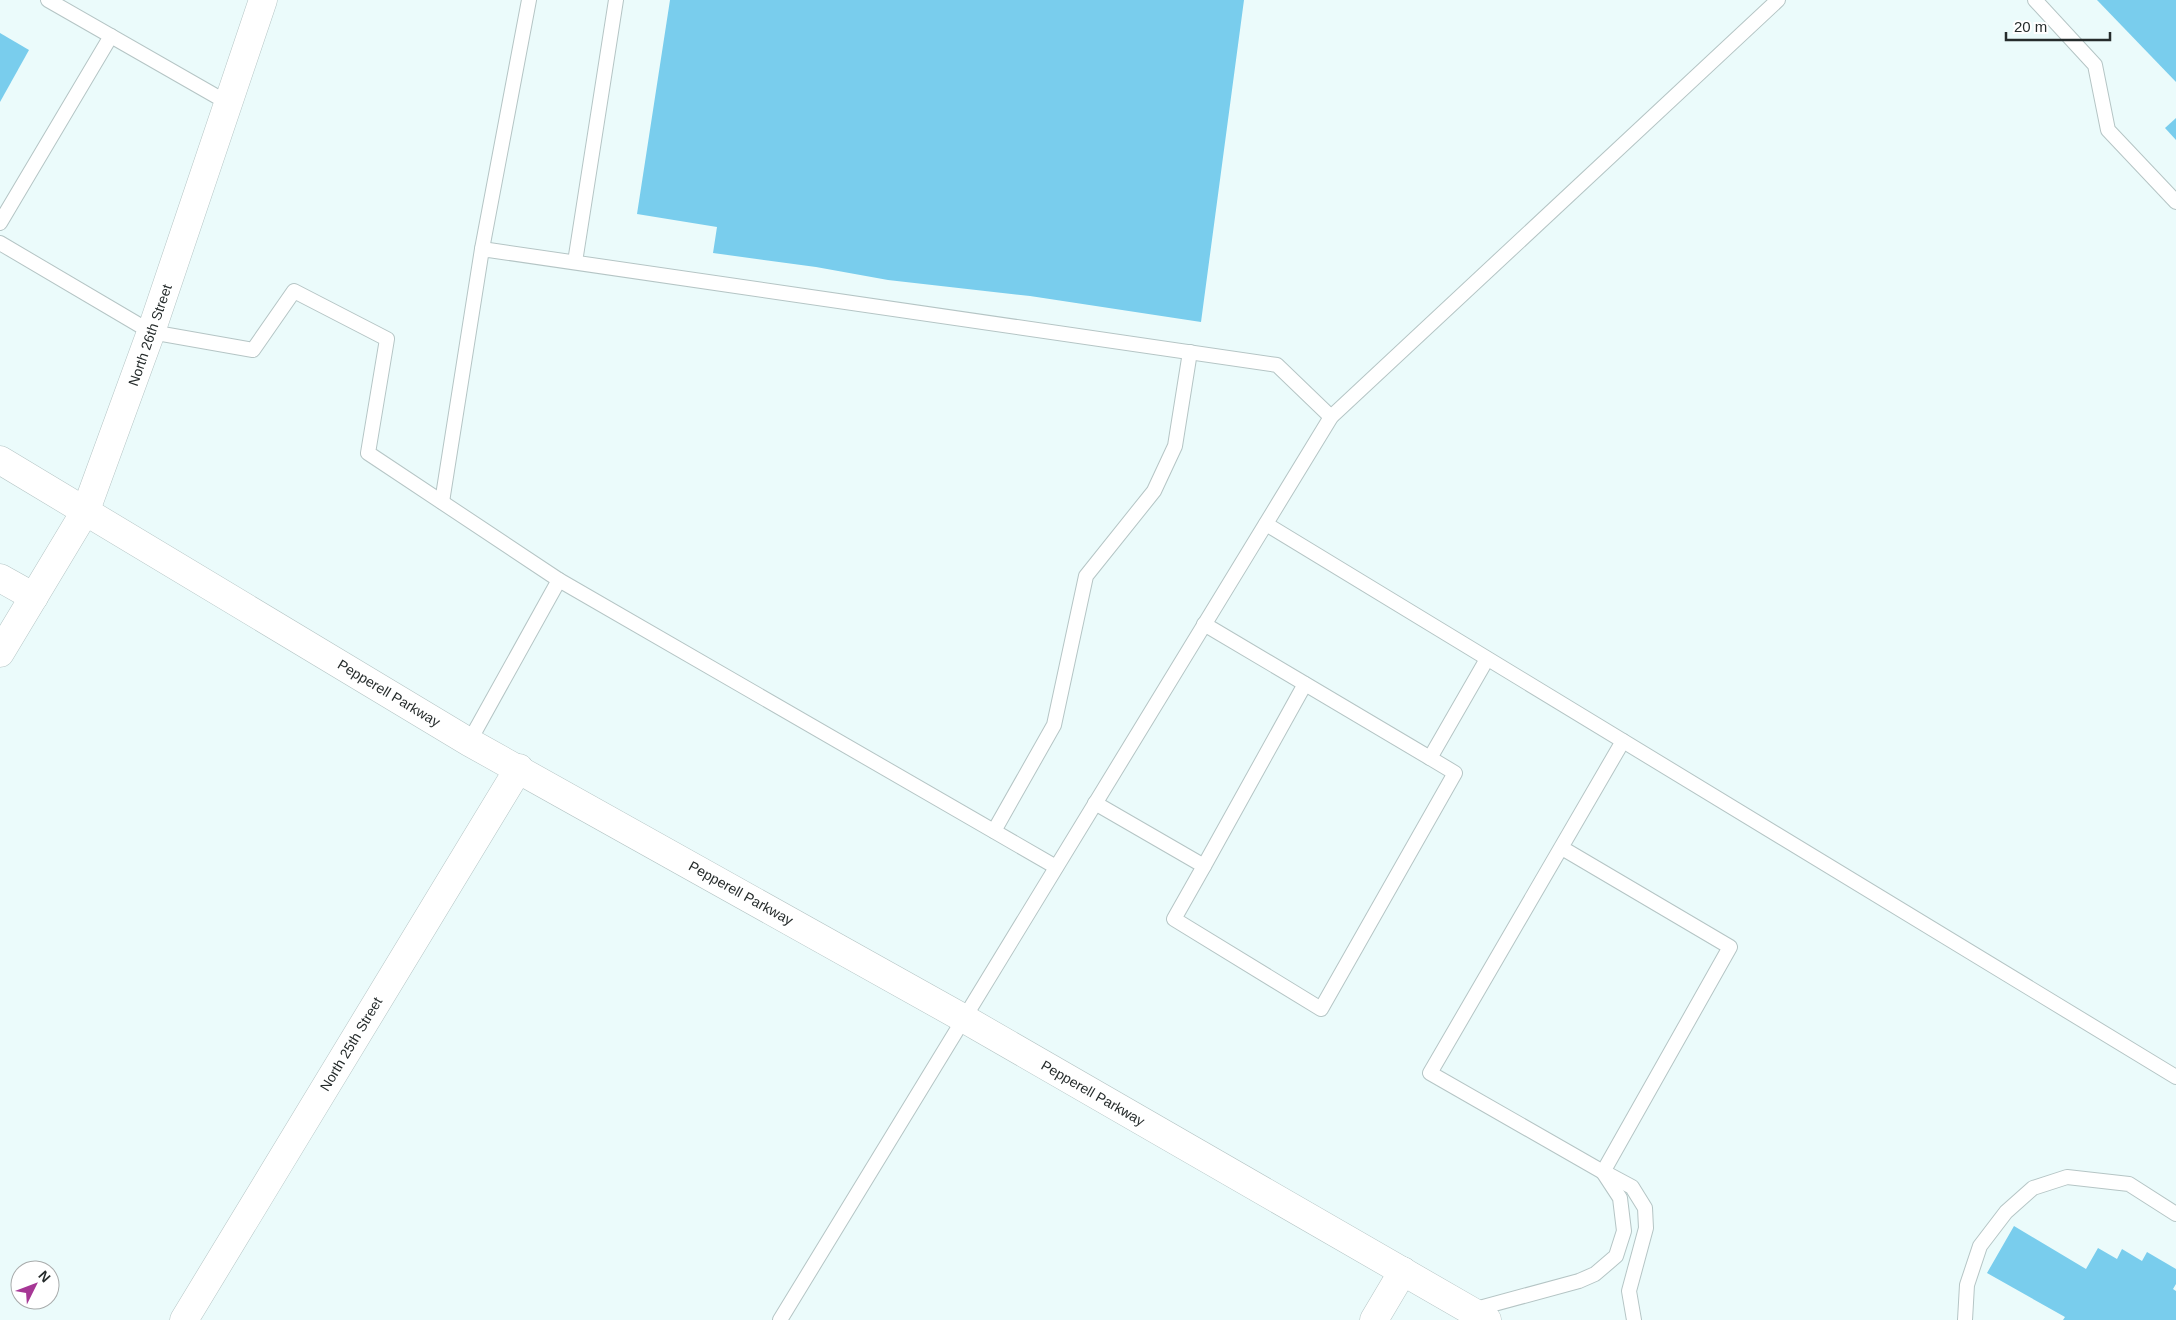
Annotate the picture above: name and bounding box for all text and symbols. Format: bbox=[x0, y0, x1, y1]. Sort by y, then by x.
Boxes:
scale bar bbox=[2006, 10, 2110, 42]
text: 20 m bbox=[2014, 18, 2047, 35]
street label: North 26th Street bbox=[125, 282, 175, 388]
street label: Pepperell Parkway bbox=[335, 656, 443, 730]
street label: Pepperell Parkway bbox=[686, 858, 796, 928]
street label: North 25th Street bbox=[317, 994, 385, 1094]
street label: Pepperell Parkway bbox=[1038, 1057, 1148, 1129]
north arrow bbox=[10, 1260, 60, 1310]
text: N bbox=[35, 1267, 54, 1285]

